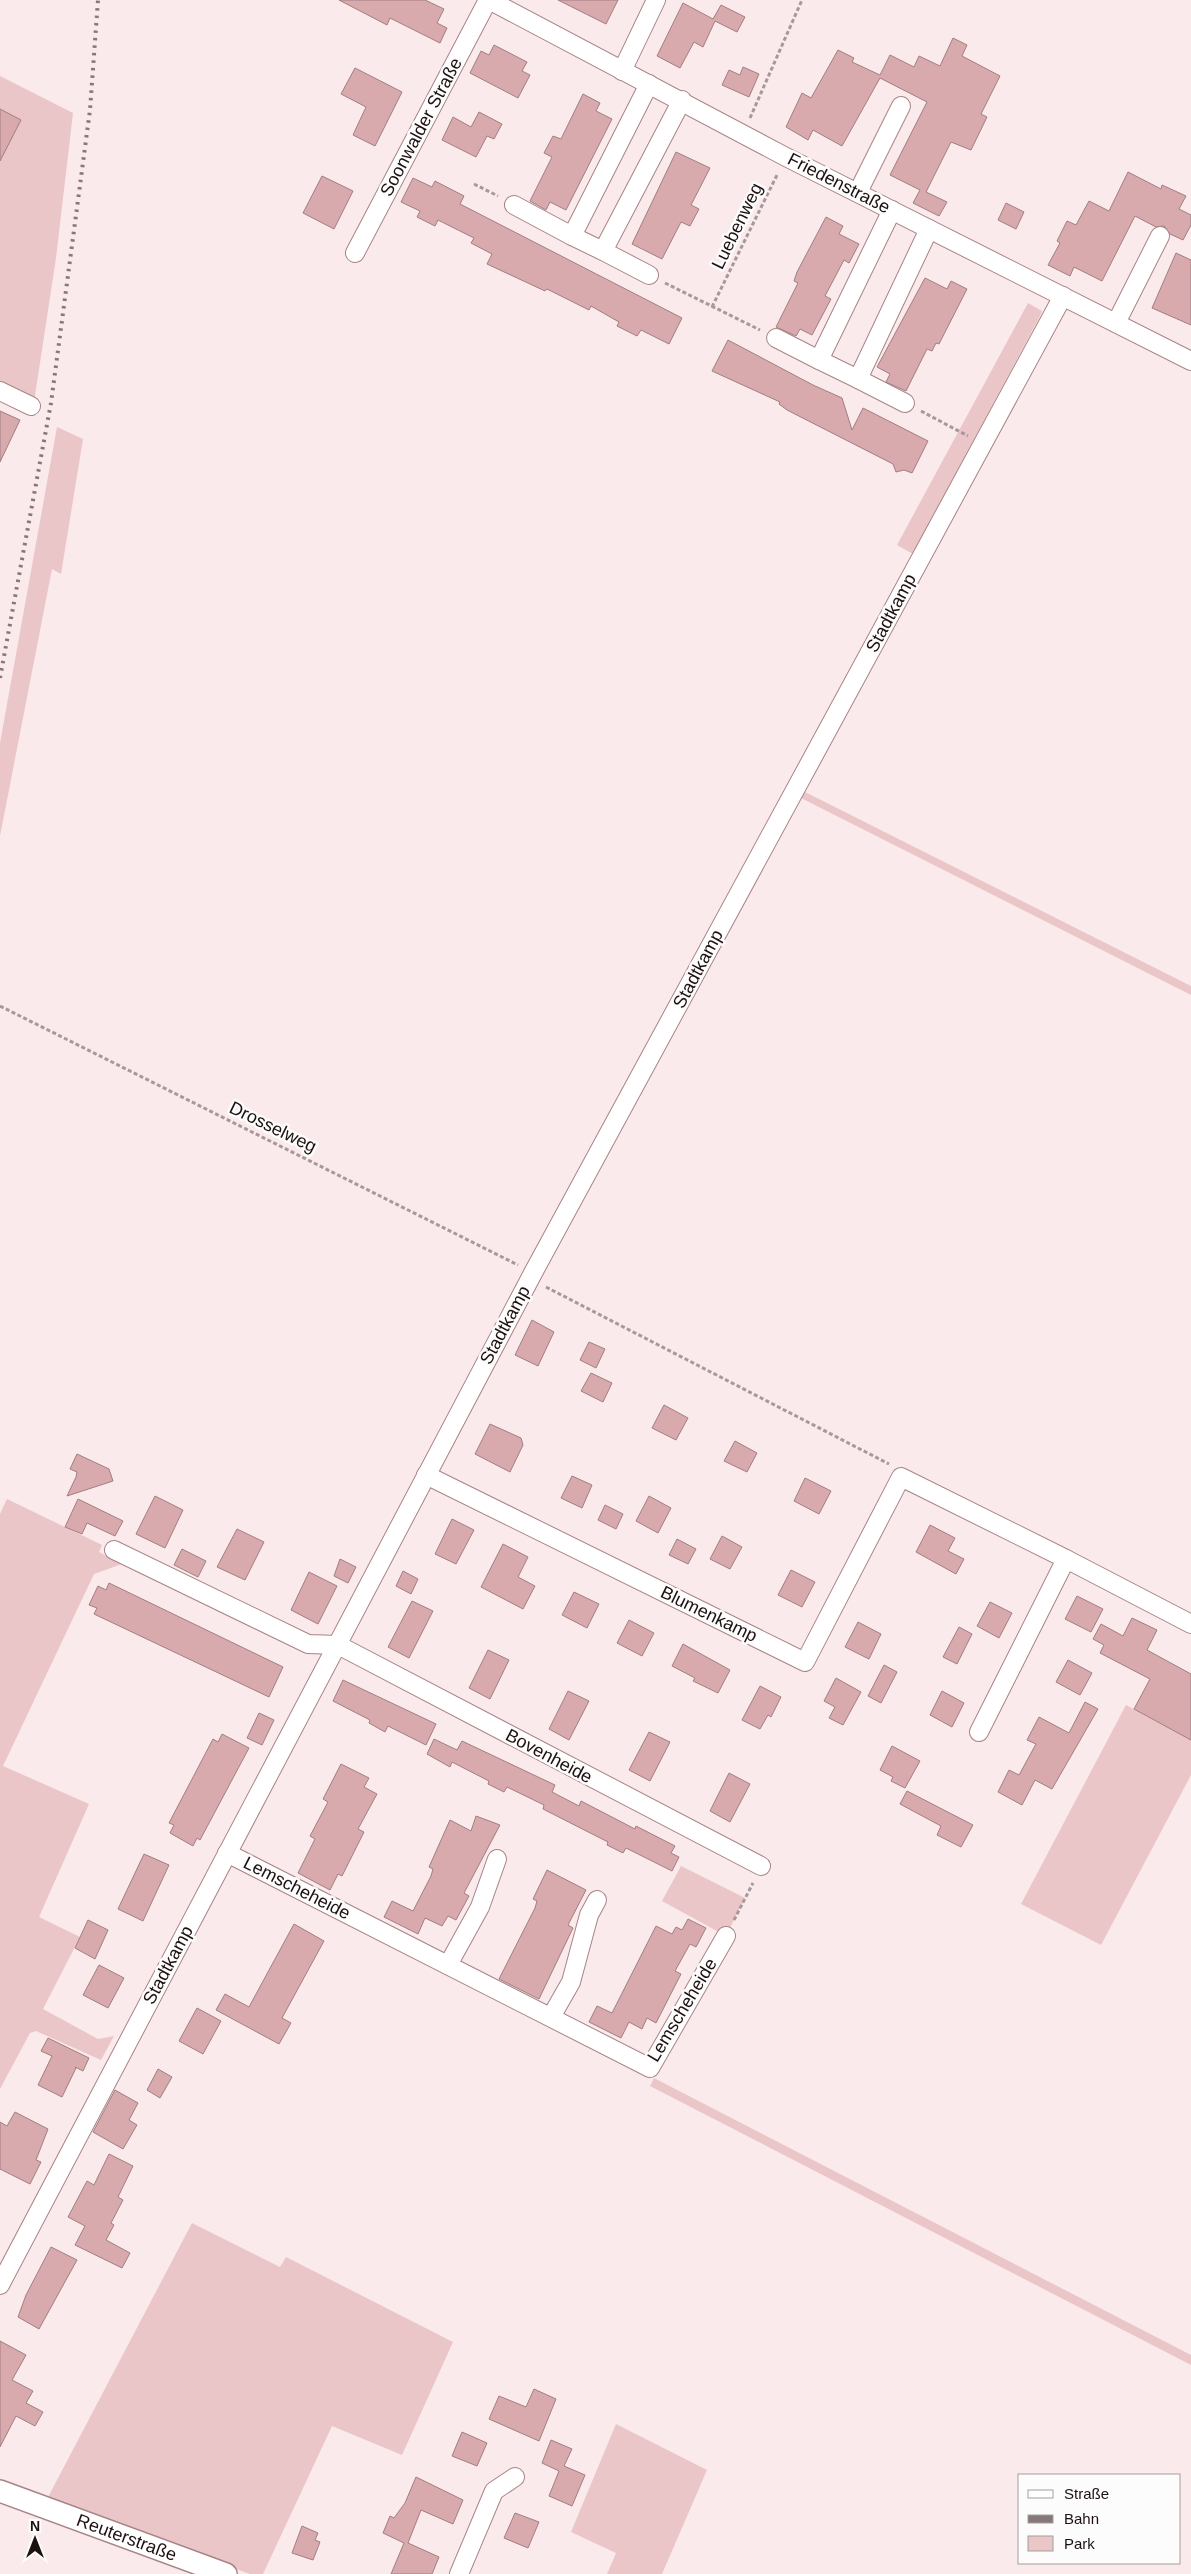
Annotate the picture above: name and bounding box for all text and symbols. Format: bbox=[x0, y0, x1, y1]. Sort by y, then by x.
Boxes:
street label: Soonwalder Straße bbox=[376, 54, 466, 200]
street label: Friedenstraße bbox=[785, 149, 893, 217]
street label: Luebenweg bbox=[708, 180, 766, 272]
street label: Stadtkamp bbox=[862, 570, 920, 656]
street label: Stadtkamp bbox=[669, 926, 727, 1012]
street label: Drosselweg bbox=[226, 1097, 320, 1157]
street label: Stadtkamp bbox=[476, 1282, 534, 1368]
street label: Blumenkamp bbox=[657, 1582, 761, 1646]
street label: Bovenheide bbox=[502, 1725, 596, 1787]
street label: Lemscheheide bbox=[240, 1853, 354, 1923]
street label: Stadtkamp bbox=[139, 1922, 197, 2008]
street label: Lemscheheide bbox=[643, 1955, 721, 2065]
legend bbox=[1018, 2474, 1181, 2564]
text: Straße bbox=[1064, 2485, 1109, 2502]
street label: Reuterstraße bbox=[74, 2510, 180, 2565]
text: Bahn bbox=[1064, 2510, 1099, 2527]
north arrow bbox=[10, 2514, 60, 2564]
text: N bbox=[30, 2518, 40, 2534]
text: Park bbox=[1064, 2535, 1095, 2552]

